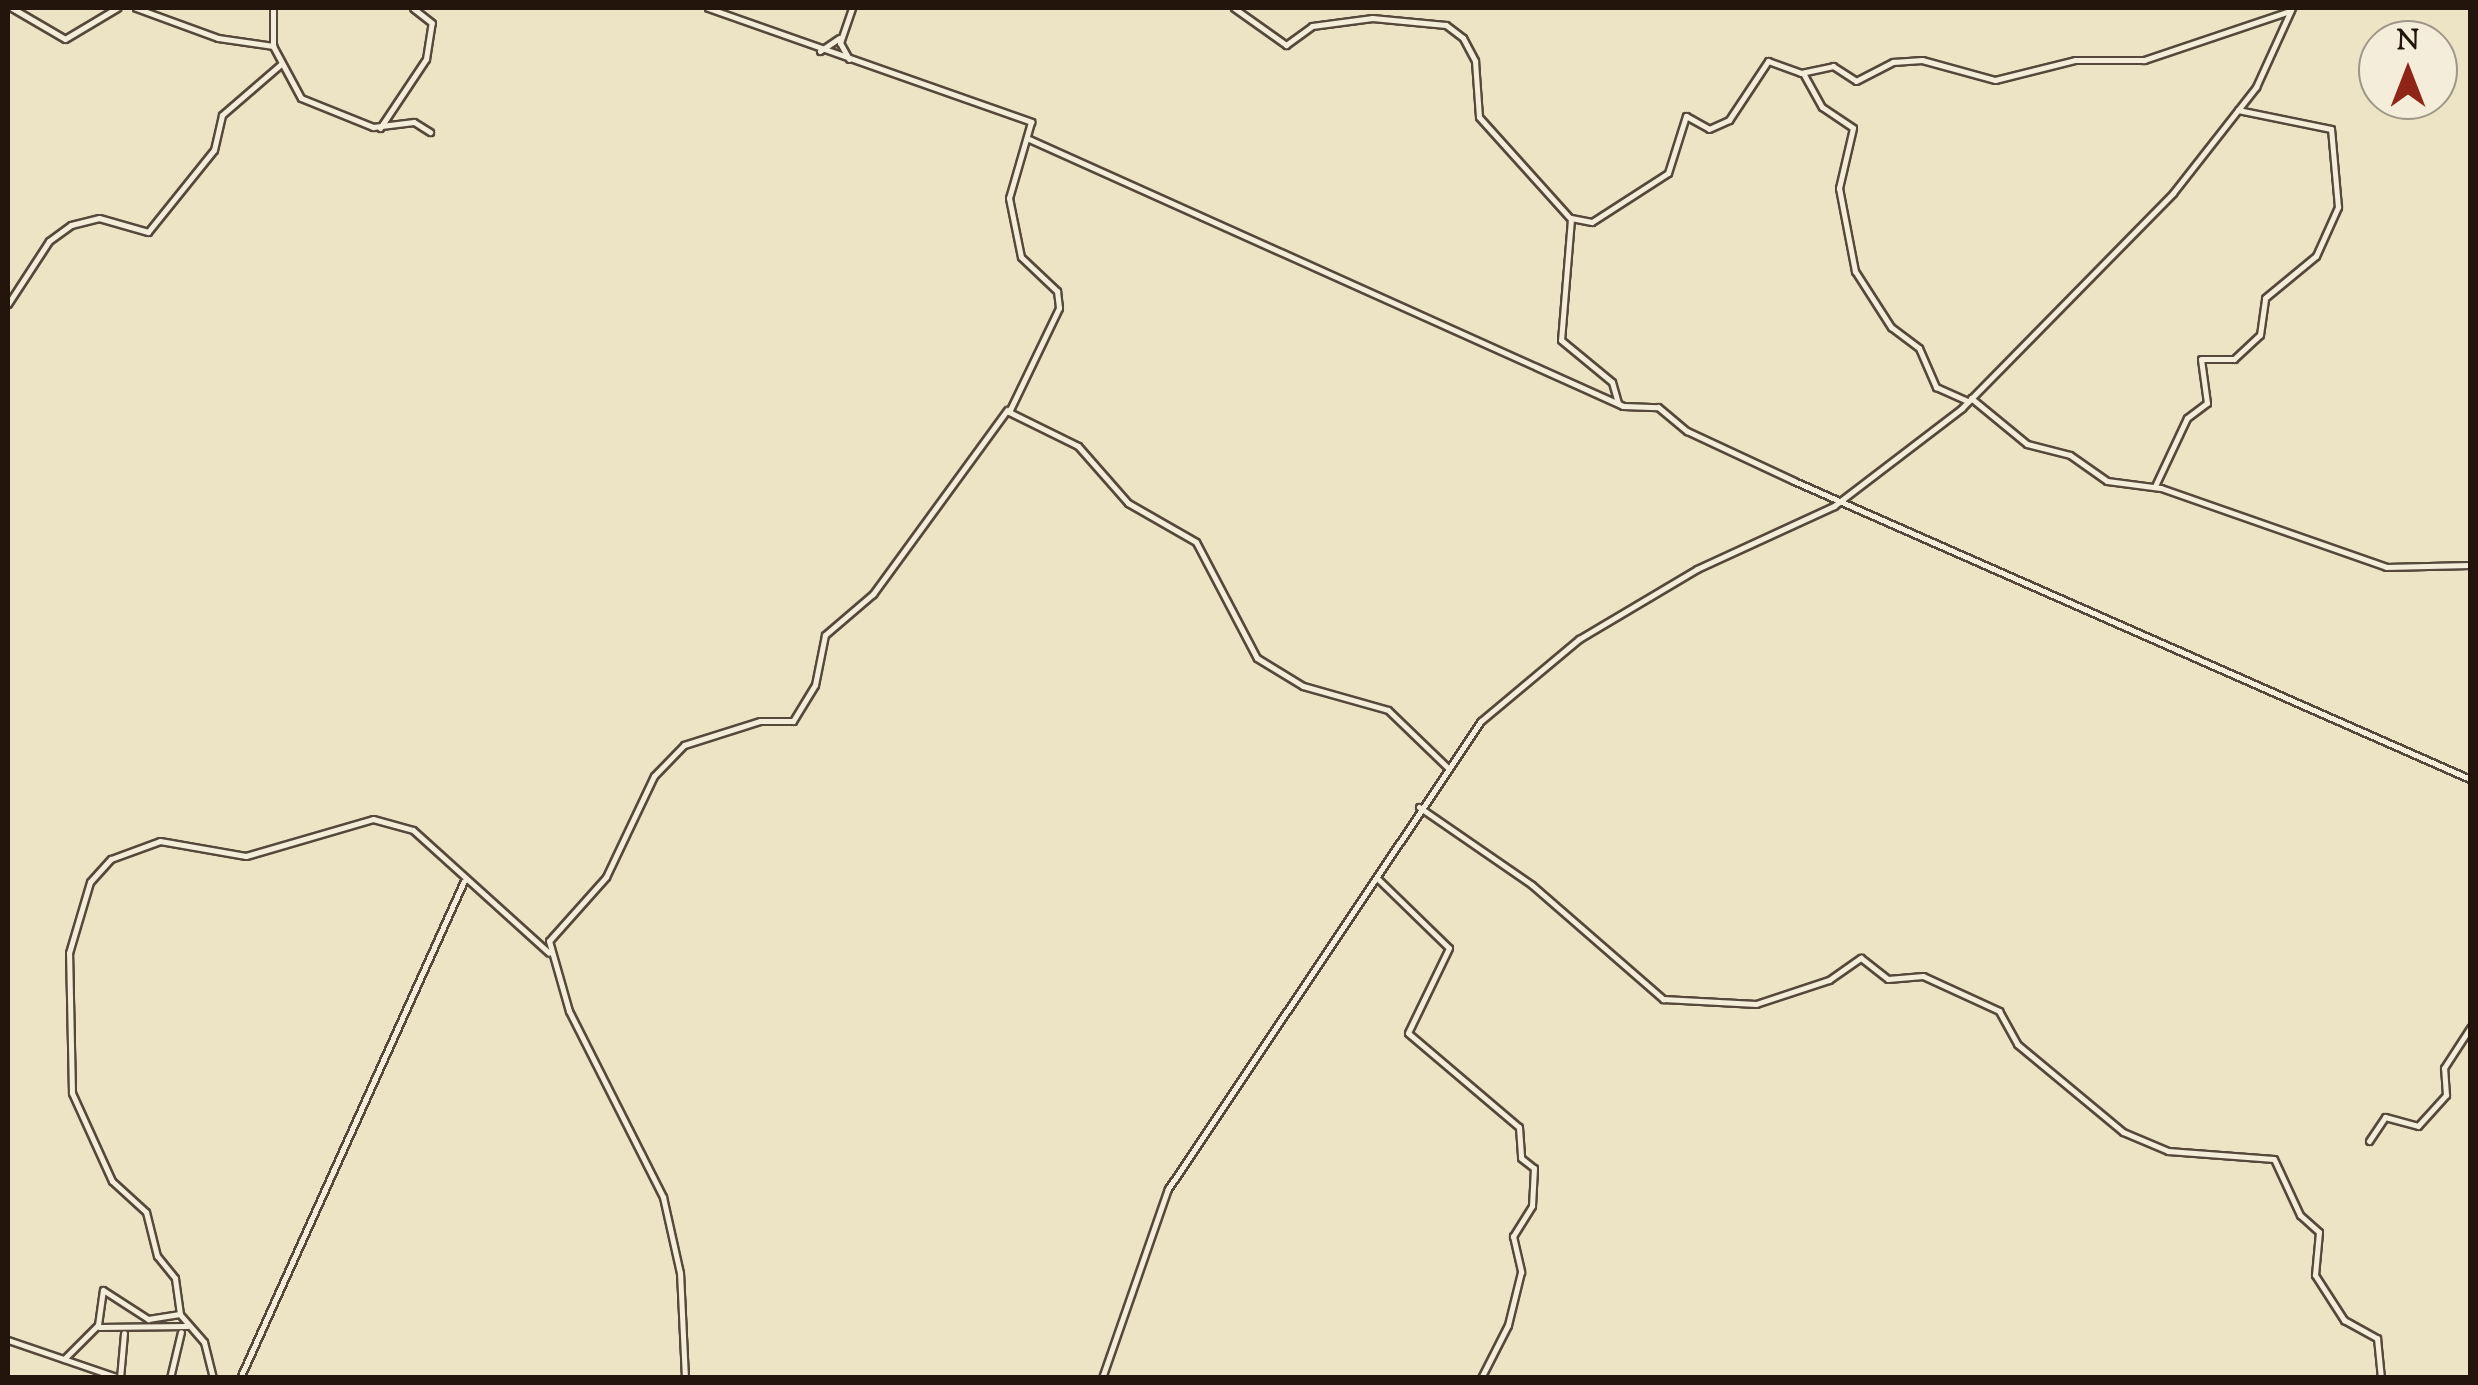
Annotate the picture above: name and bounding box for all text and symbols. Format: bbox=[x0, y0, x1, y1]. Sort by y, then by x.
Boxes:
north arrow bbox=[2358, 20, 2458, 120]
text: N bbox=[2397, 22, 2419, 62]

